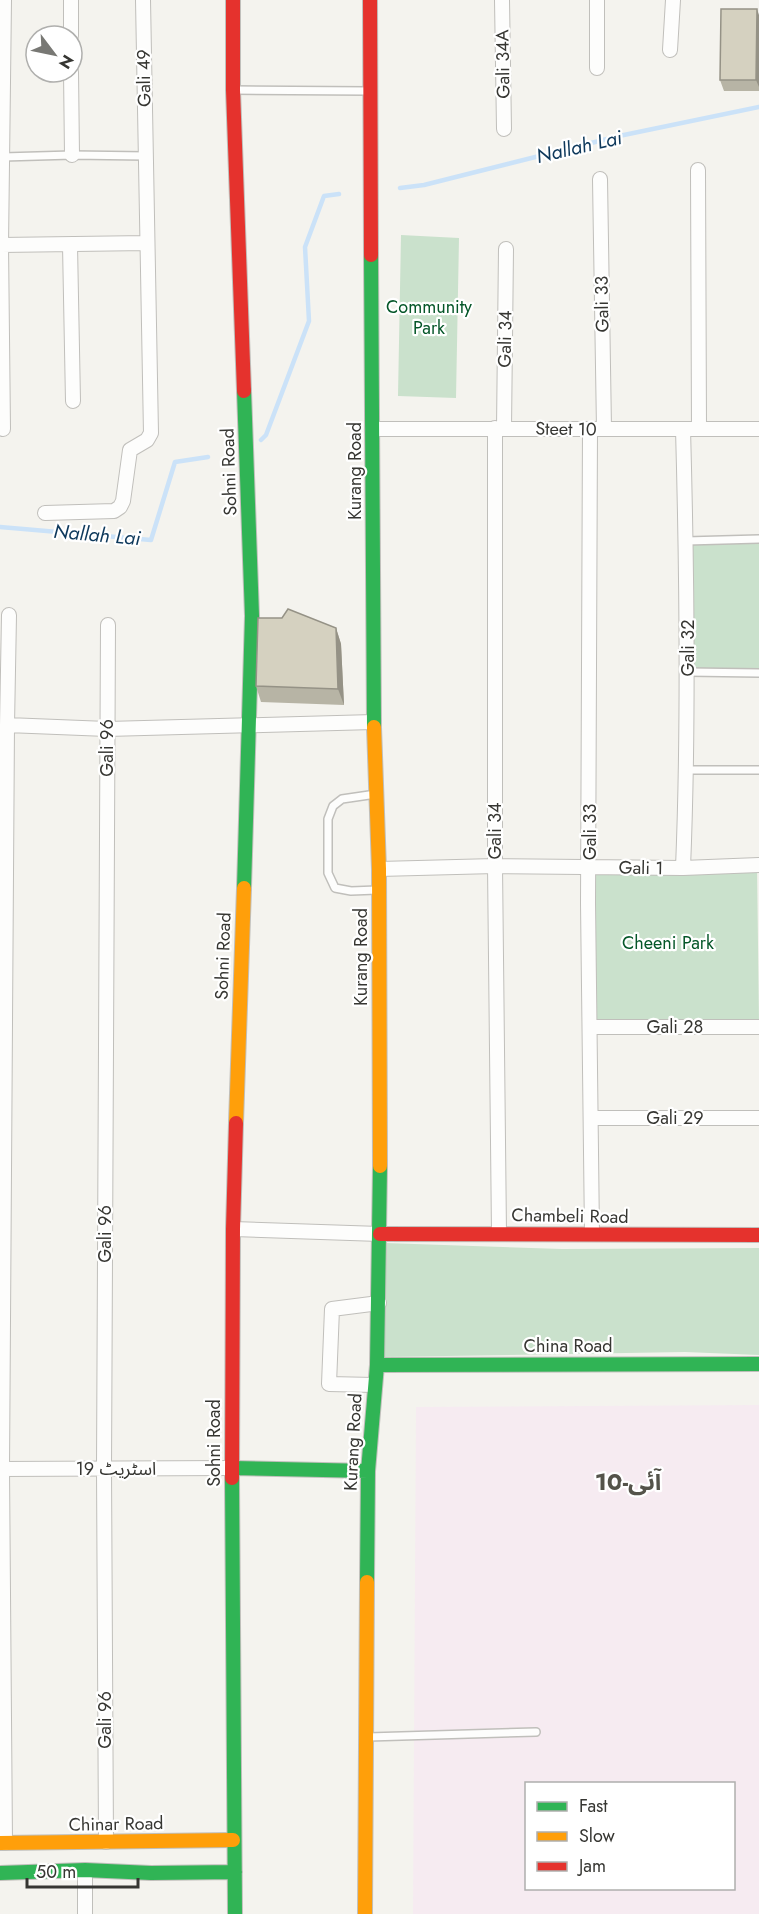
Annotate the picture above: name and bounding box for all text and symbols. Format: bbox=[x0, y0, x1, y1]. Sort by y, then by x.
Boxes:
north arrow bbox=[24, 24, 84, 84]
street label: Gali 34A bbox=[489, 29, 517, 99]
street label: Gali 49 bbox=[130, 49, 158, 107]
text: N bbox=[53, 50, 79, 73]
water label: Nallah Lai bbox=[533, 123, 626, 171]
street label: Gali 33 bbox=[589, 275, 615, 332]
park label: Community Park bbox=[386, 294, 472, 341]
street label: Gali 34 bbox=[492, 310, 518, 368]
street label: Steet 10 bbox=[535, 415, 597, 443]
street label: Kurang Road bbox=[342, 422, 368, 520]
street label: Sohni Road bbox=[214, 428, 244, 516]
water label: Nallah Lai bbox=[52, 517, 143, 553]
street label: Gali 32 bbox=[675, 620, 701, 676]
street label: Gali 96 bbox=[94, 719, 120, 777]
street label: Gali 34 bbox=[482, 802, 508, 860]
street label: Gali 33 bbox=[577, 804, 603, 860]
street label: Gali 1 bbox=[618, 855, 664, 881]
street label: Kurang Road bbox=[348, 908, 374, 1006]
street label: Sohni Road bbox=[208, 912, 238, 1000]
park label: Cheeni Park bbox=[622, 930, 714, 956]
street label: Gali 28 bbox=[647, 1014, 703, 1040]
street label: Gali 29 bbox=[646, 1105, 704, 1131]
street label: Chambeli Road bbox=[511, 1202, 629, 1230]
street label: Gali 96 bbox=[92, 1205, 118, 1263]
street label: China Road bbox=[524, 1333, 612, 1359]
street label: Kurang Road bbox=[337, 1392, 369, 1492]
street label: Sohni Road bbox=[201, 1399, 227, 1487]
street label: اسٹریٹ 19 bbox=[76, 1456, 156, 1482]
district label: آئی-10 bbox=[595, 1464, 663, 1499]
street label: Gali 96 bbox=[92, 1691, 118, 1749]
legend bbox=[525, 1782, 735, 1890]
text: Fast bbox=[579, 1793, 608, 1819]
street label: Chinar Road bbox=[68, 1810, 164, 1838]
text: Slow bbox=[579, 1823, 616, 1849]
scale bar bbox=[27, 1851, 138, 1889]
text: Jam bbox=[577, 1853, 606, 1879]
text: 50 m bbox=[36, 1859, 76, 1885]

